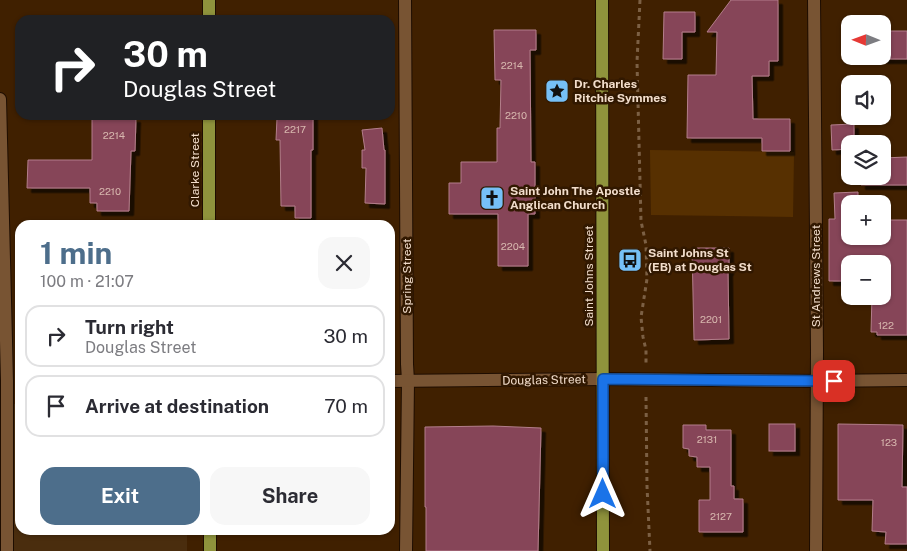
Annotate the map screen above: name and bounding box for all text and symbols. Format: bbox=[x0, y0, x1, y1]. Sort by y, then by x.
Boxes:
north arrow bbox=[841, 15, 891, 65]
map controls bbox=[841, 15, 891, 305]
text: 30 m bbox=[123, 34, 208, 75]
icon: right bbox=[40, 35, 105, 100]
house number: 2214 bbox=[501, 59, 523, 71]
button: sound bbox=[841, 75, 891, 125]
text: Douglas Street bbox=[123, 76, 276, 102]
place label: Dr. Charles Ritchie Symmes bbox=[574, 77, 667, 105]
place icon: Dr. Charles Ritchie Symmes bbox=[544, 78, 570, 104]
house number: 2210 bbox=[505, 109, 527, 121]
house number: 2217 bbox=[284, 123, 306, 135]
house number: 2214 bbox=[103, 129, 125, 141]
street label: Clarke Street bbox=[188, 133, 202, 207]
button: layers bbox=[841, 135, 891, 185]
place label: Saint John The Apostle Anglican Church bbox=[510, 184, 640, 212]
house number: 2210 bbox=[99, 185, 121, 197]
church icon: Saint John The Apostle Anglican Church bbox=[479, 185, 505, 211]
button: + bbox=[841, 195, 891, 245]
street label: St Andrews Street bbox=[809, 224, 823, 327]
street label: Saint Johns Street bbox=[582, 225, 596, 327]
text: 1 min bbox=[40, 235, 112, 271]
button: close bbox=[318, 237, 370, 289]
street label: Spring Street bbox=[400, 238, 414, 314]
house number: 2204 bbox=[501, 240, 525, 252]
place label: Saint Johns St (EB) at Douglas St bbox=[648, 246, 752, 274]
bus stop icon: Saint Johns St (EB) at Douglas St bbox=[617, 247, 643, 273]
button: − bbox=[841, 255, 891, 305]
text: 100 m · 21:07 bbox=[40, 272, 134, 291]
house number: 2201 bbox=[700, 313, 722, 325]
text: Turn right bbox=[85, 316, 174, 338]
house number: 122 bbox=[878, 319, 894, 331]
icon: right bbox=[42, 322, 70, 350]
text: 30 m bbox=[323, 325, 368, 347]
text: Douglas Street bbox=[85, 338, 197, 357]
pin bbox=[813, 360, 855, 402]
icon: arrive bbox=[820, 367, 848, 395]
street label: Douglas Street bbox=[502, 372, 586, 388]
icon: arrive bbox=[42, 392, 70, 420]
text: Arrive at destination bbox=[85, 395, 269, 417]
text: 70 m bbox=[324, 395, 368, 417]
house number: 2131 bbox=[697, 433, 717, 445]
house number: 123 bbox=[881, 436, 897, 448]
button: Exit bbox=[40, 467, 200, 525]
button: Share bbox=[210, 467, 370, 525]
position arrow bbox=[576, 467, 628, 519]
house number: 2127 bbox=[710, 510, 732, 522]

